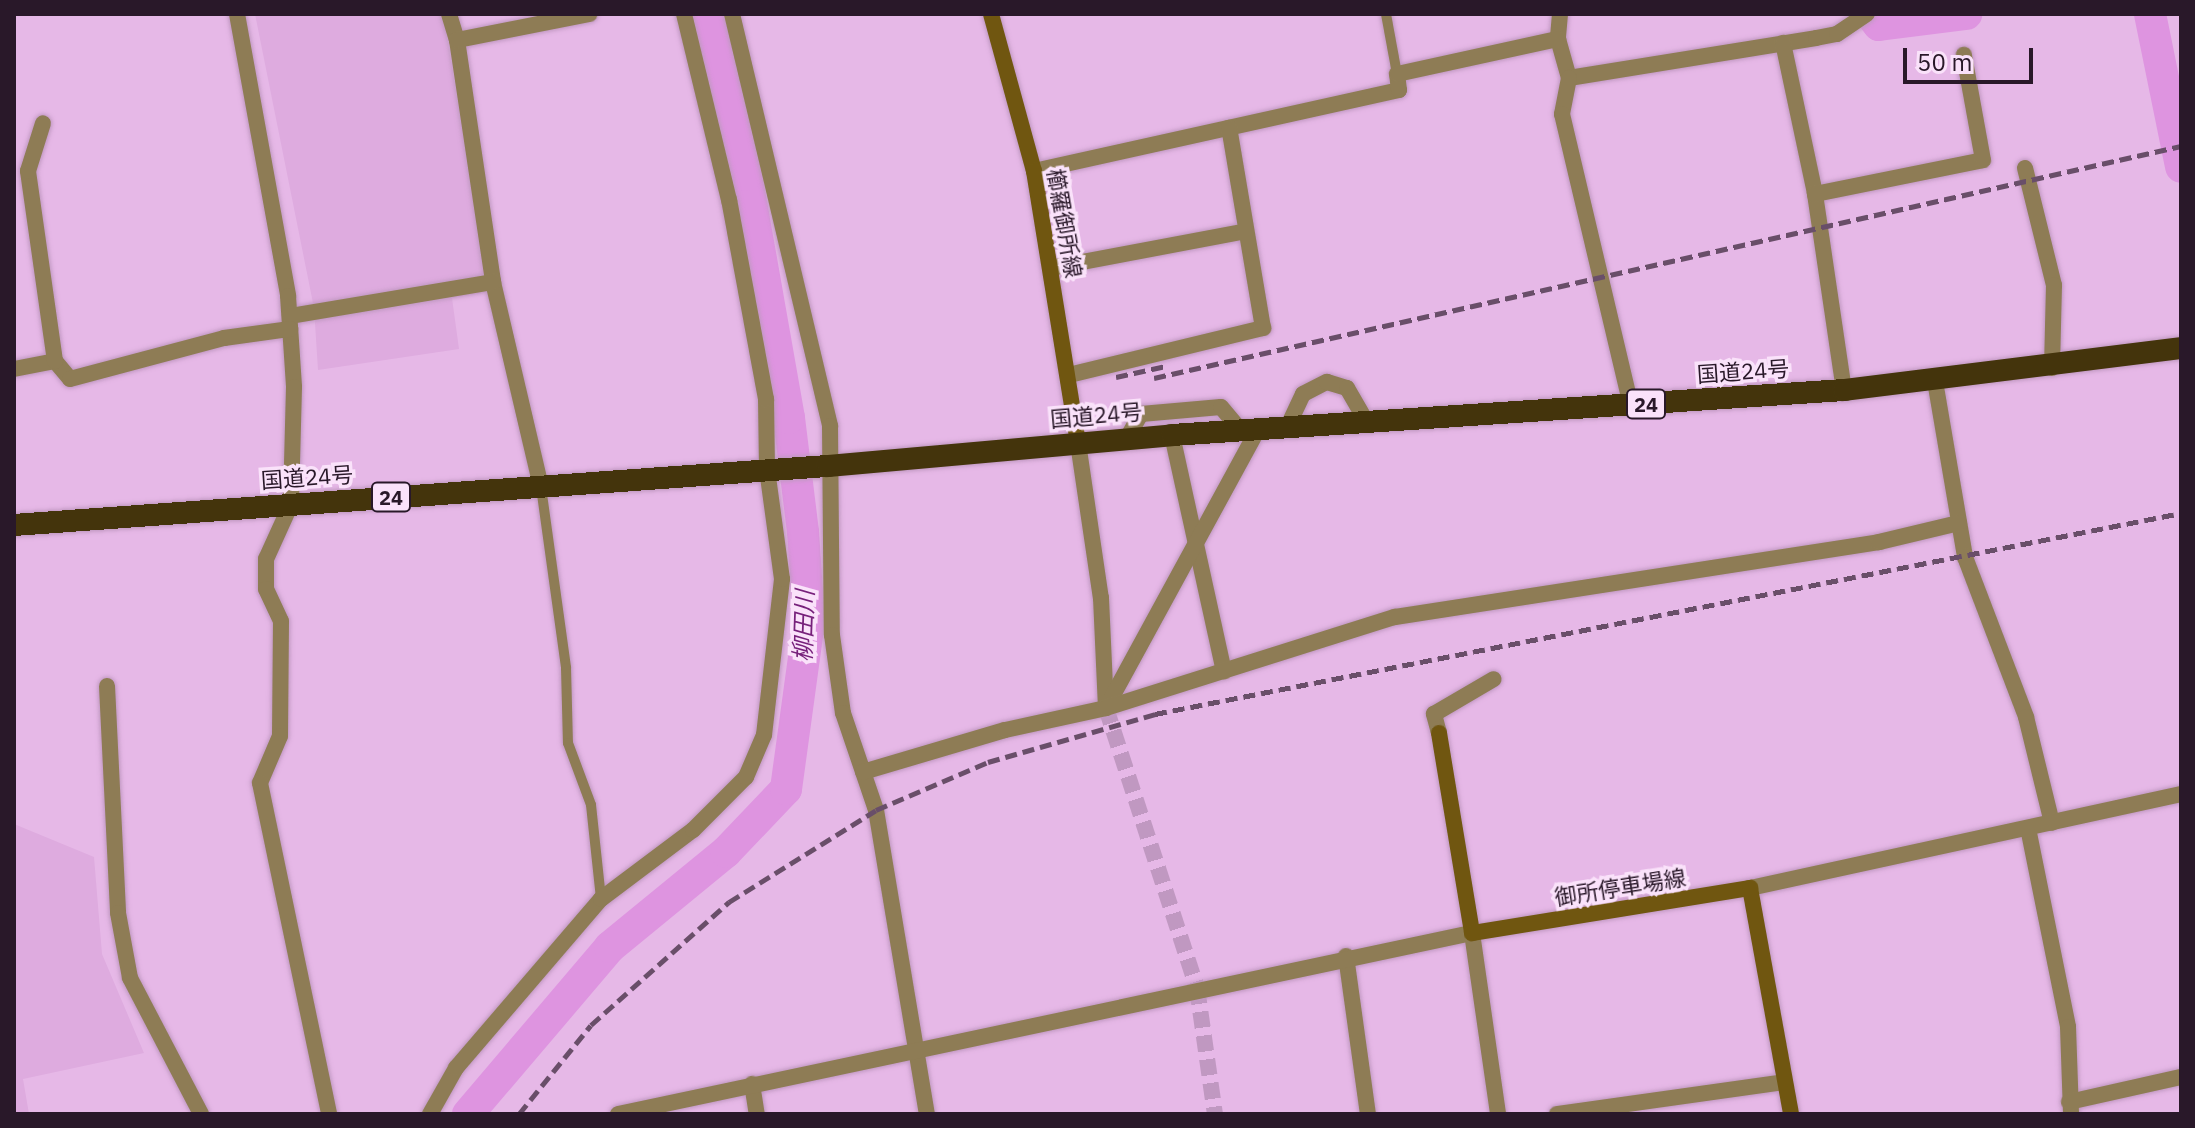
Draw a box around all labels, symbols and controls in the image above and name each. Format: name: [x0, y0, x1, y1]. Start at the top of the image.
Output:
scale bar: [1907, 32, 2037, 82]
text: 50 m: [1917, 46, 1972, 78]
street label: 櫛羅御所線: [1042, 167, 1088, 279]
street label: 国道24号: [1696, 355, 1790, 387]
road number: 24: [1626, 388, 1666, 420]
street label: 国道24号: [1049, 398, 1143, 432]
street label: 国道24号: [260, 461, 354, 493]
road number: 24: [371, 481, 411, 513]
water label: 柳田川: [788, 590, 820, 662]
street label: 御所停車場線: [1553, 864, 1687, 910]

